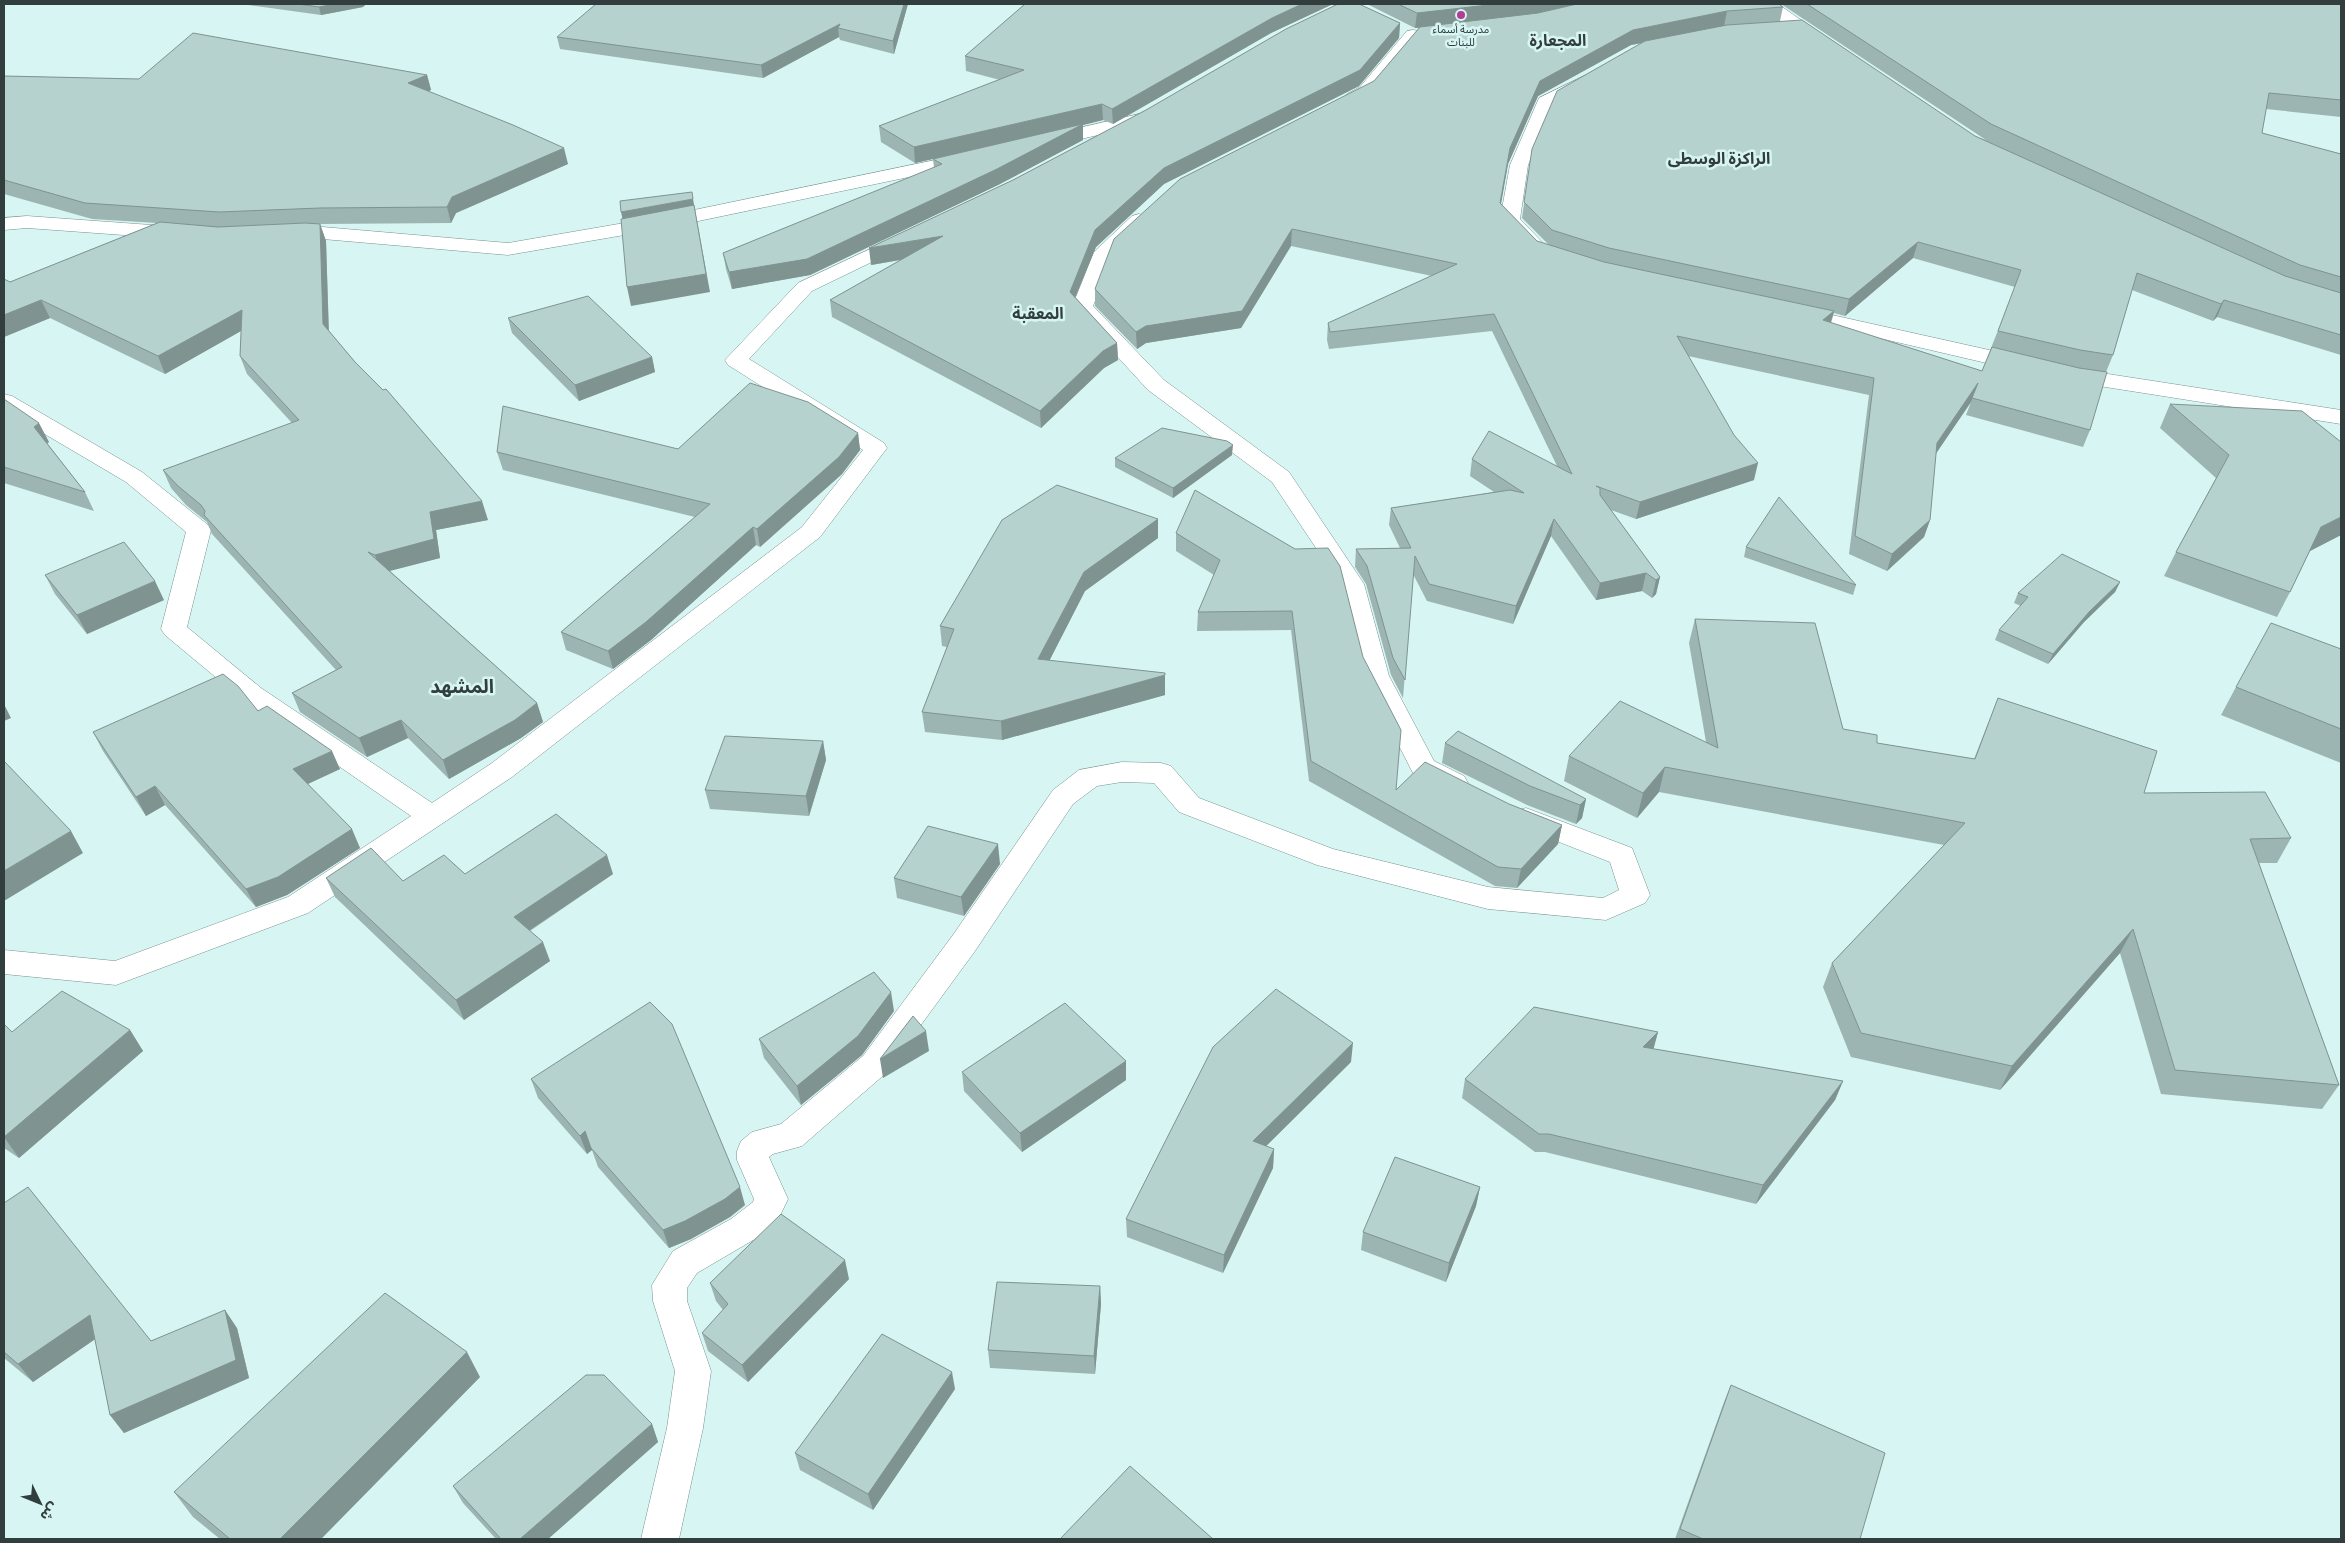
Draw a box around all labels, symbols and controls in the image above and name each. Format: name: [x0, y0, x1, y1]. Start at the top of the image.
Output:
marker: مدرسة أسماء للبنات: [1455, 9, 1467, 21]
place label: مدرسة أسماء للبنات: [1433, 22, 1490, 49]
district label: المجعارة: [1530, 30, 1586, 50]
district label: الراكزة الوسطى: [1668, 148, 1770, 168]
district label: المعقبة: [1012, 303, 1064, 323]
district label: المشهد: [430, 674, 494, 697]
north arrow: [15, 1478, 65, 1528]
text: ش: [37, 1499, 63, 1525]

